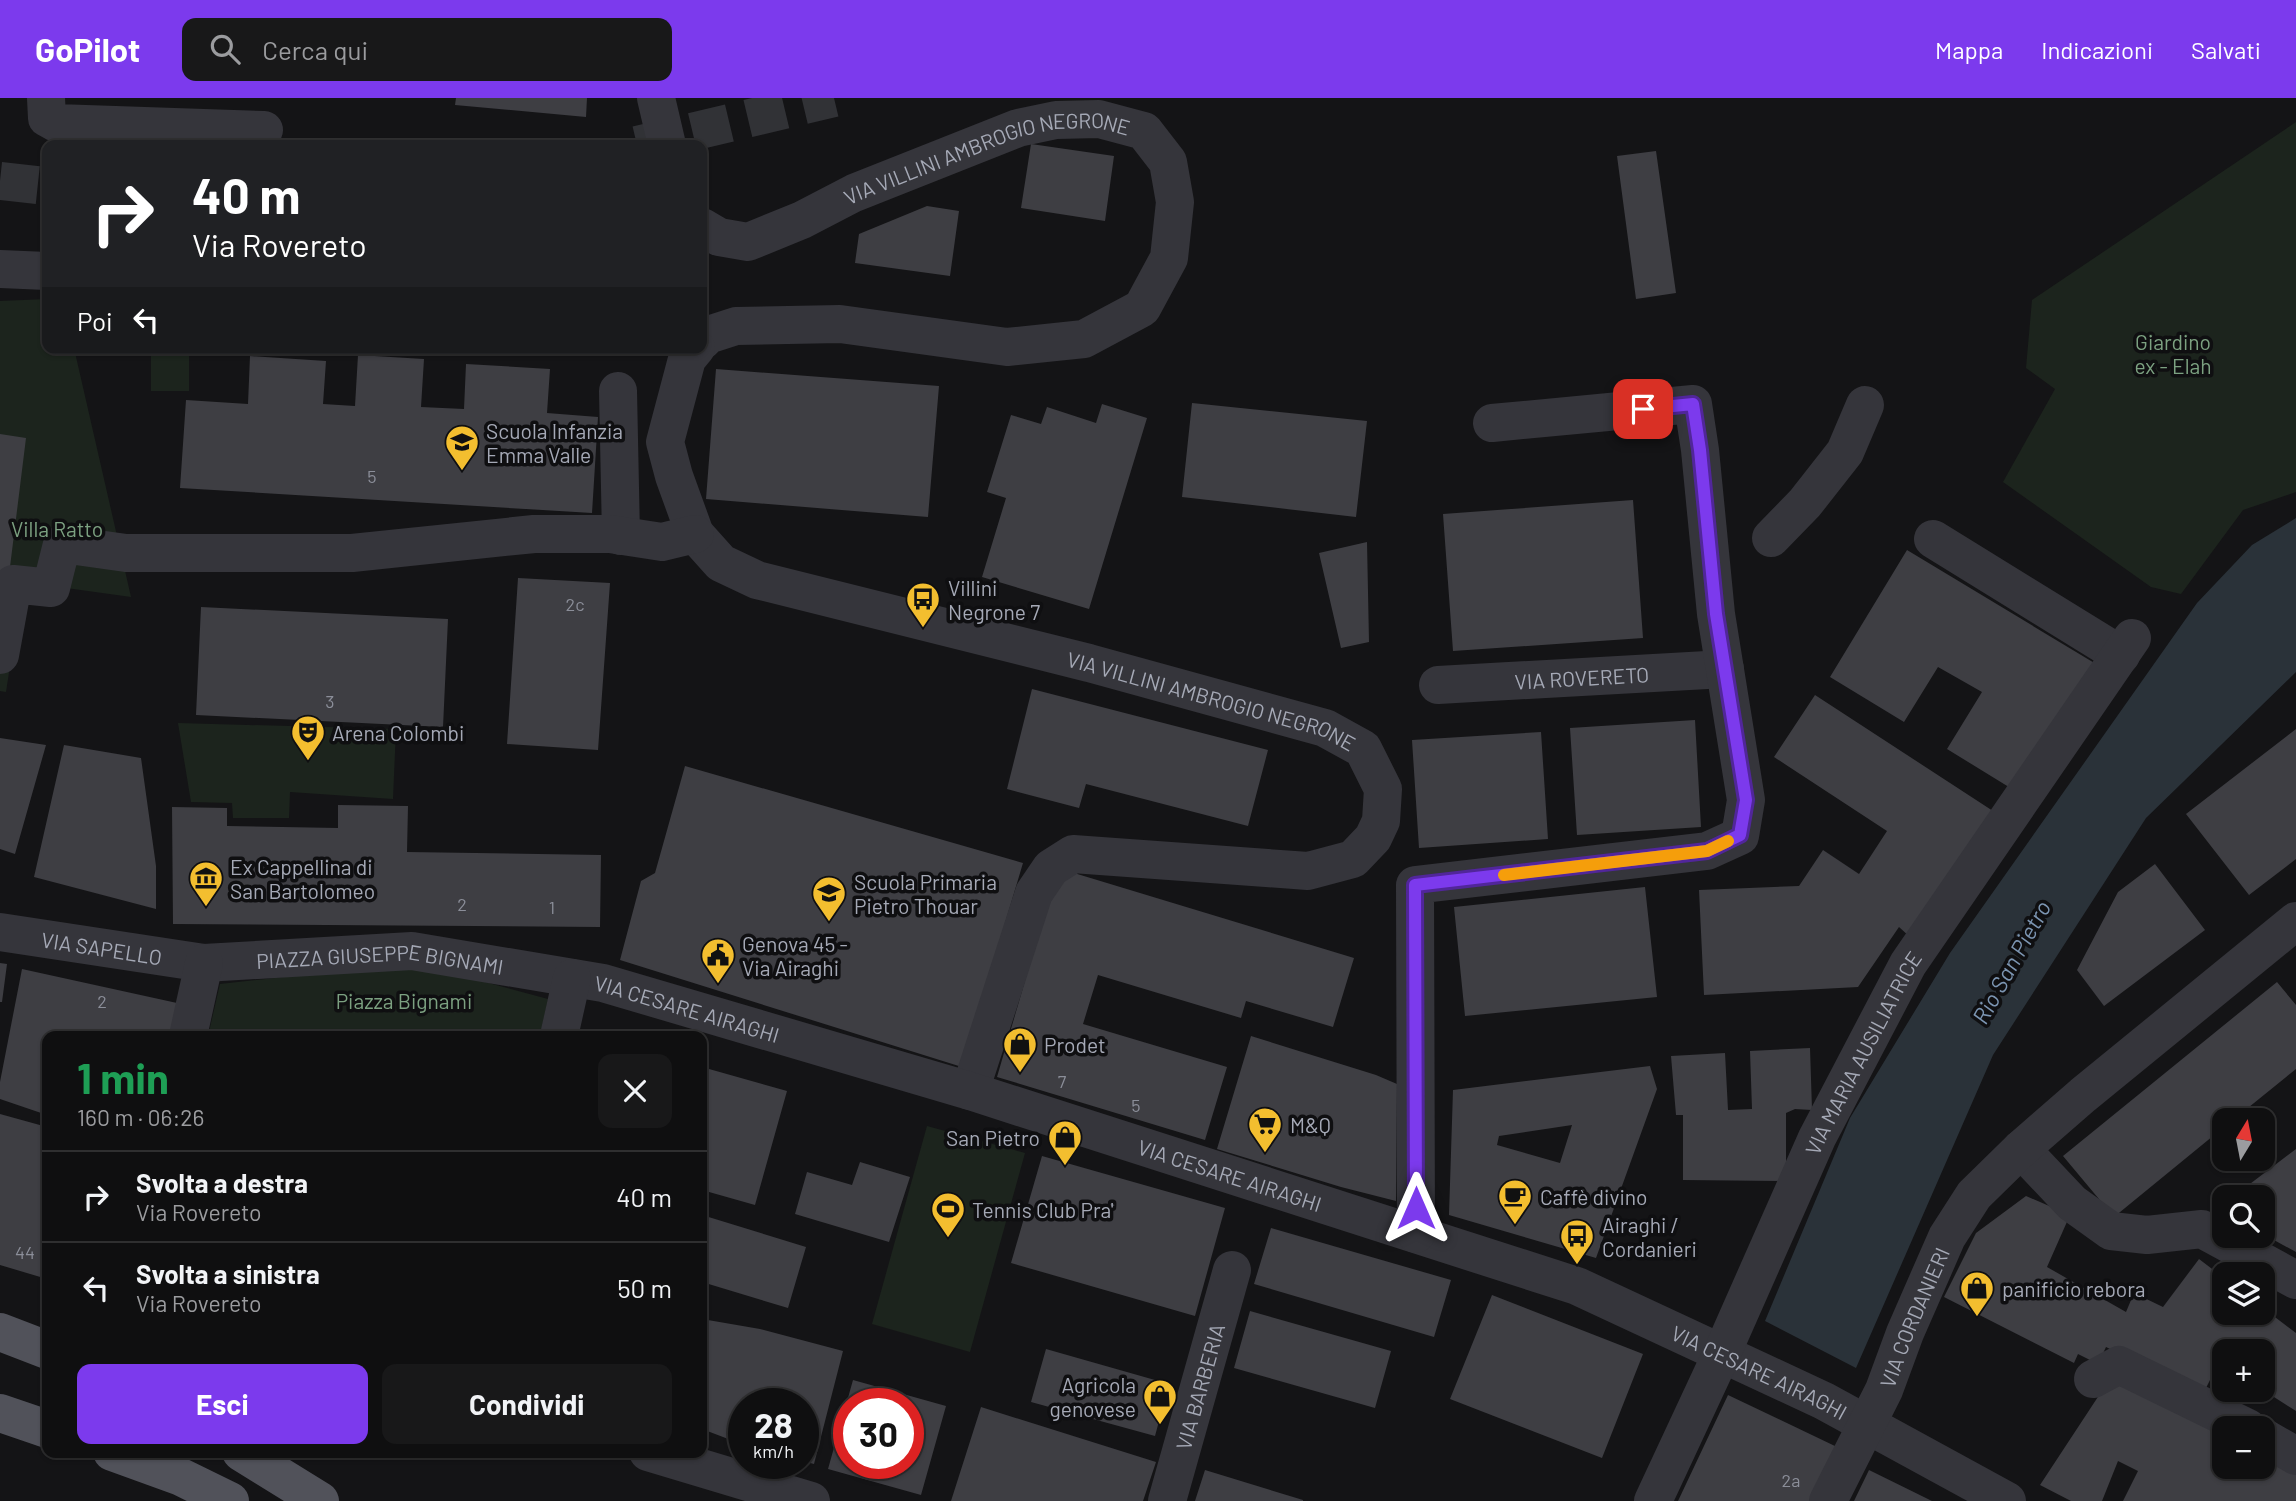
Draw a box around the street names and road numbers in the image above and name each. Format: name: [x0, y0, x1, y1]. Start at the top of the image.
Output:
street label: VIA VILLINI AMBROGIO NEGRONE: [839, 106, 1133, 209]
street label: VIA VILLINI AMBROGIO NEGRONE: [1065, 646, 1360, 755]
street label: VIA ROVERETO: [1514, 661, 1650, 693]
street label: VIA SAPELLO: [40, 926, 164, 969]
street label: PIAZZA GIUSEPPE BIGNAMI: [255, 938, 505, 979]
street label: VIA MARIA AUSILIATRICE: [1799, 946, 1926, 1158]
street label: VIA CESARE AIRAGHI: [593, 969, 782, 1047]
street label: VIA CESARE AIRAGHI: [1135, 1133, 1325, 1216]
street label: VIA CORDANIERI: [1874, 1243, 1954, 1391]
street label: VIA CESARE AIRAGHI: [1668, 1319, 1852, 1424]
street label: VIA BARBERIA: [1170, 1320, 1229, 1452]

